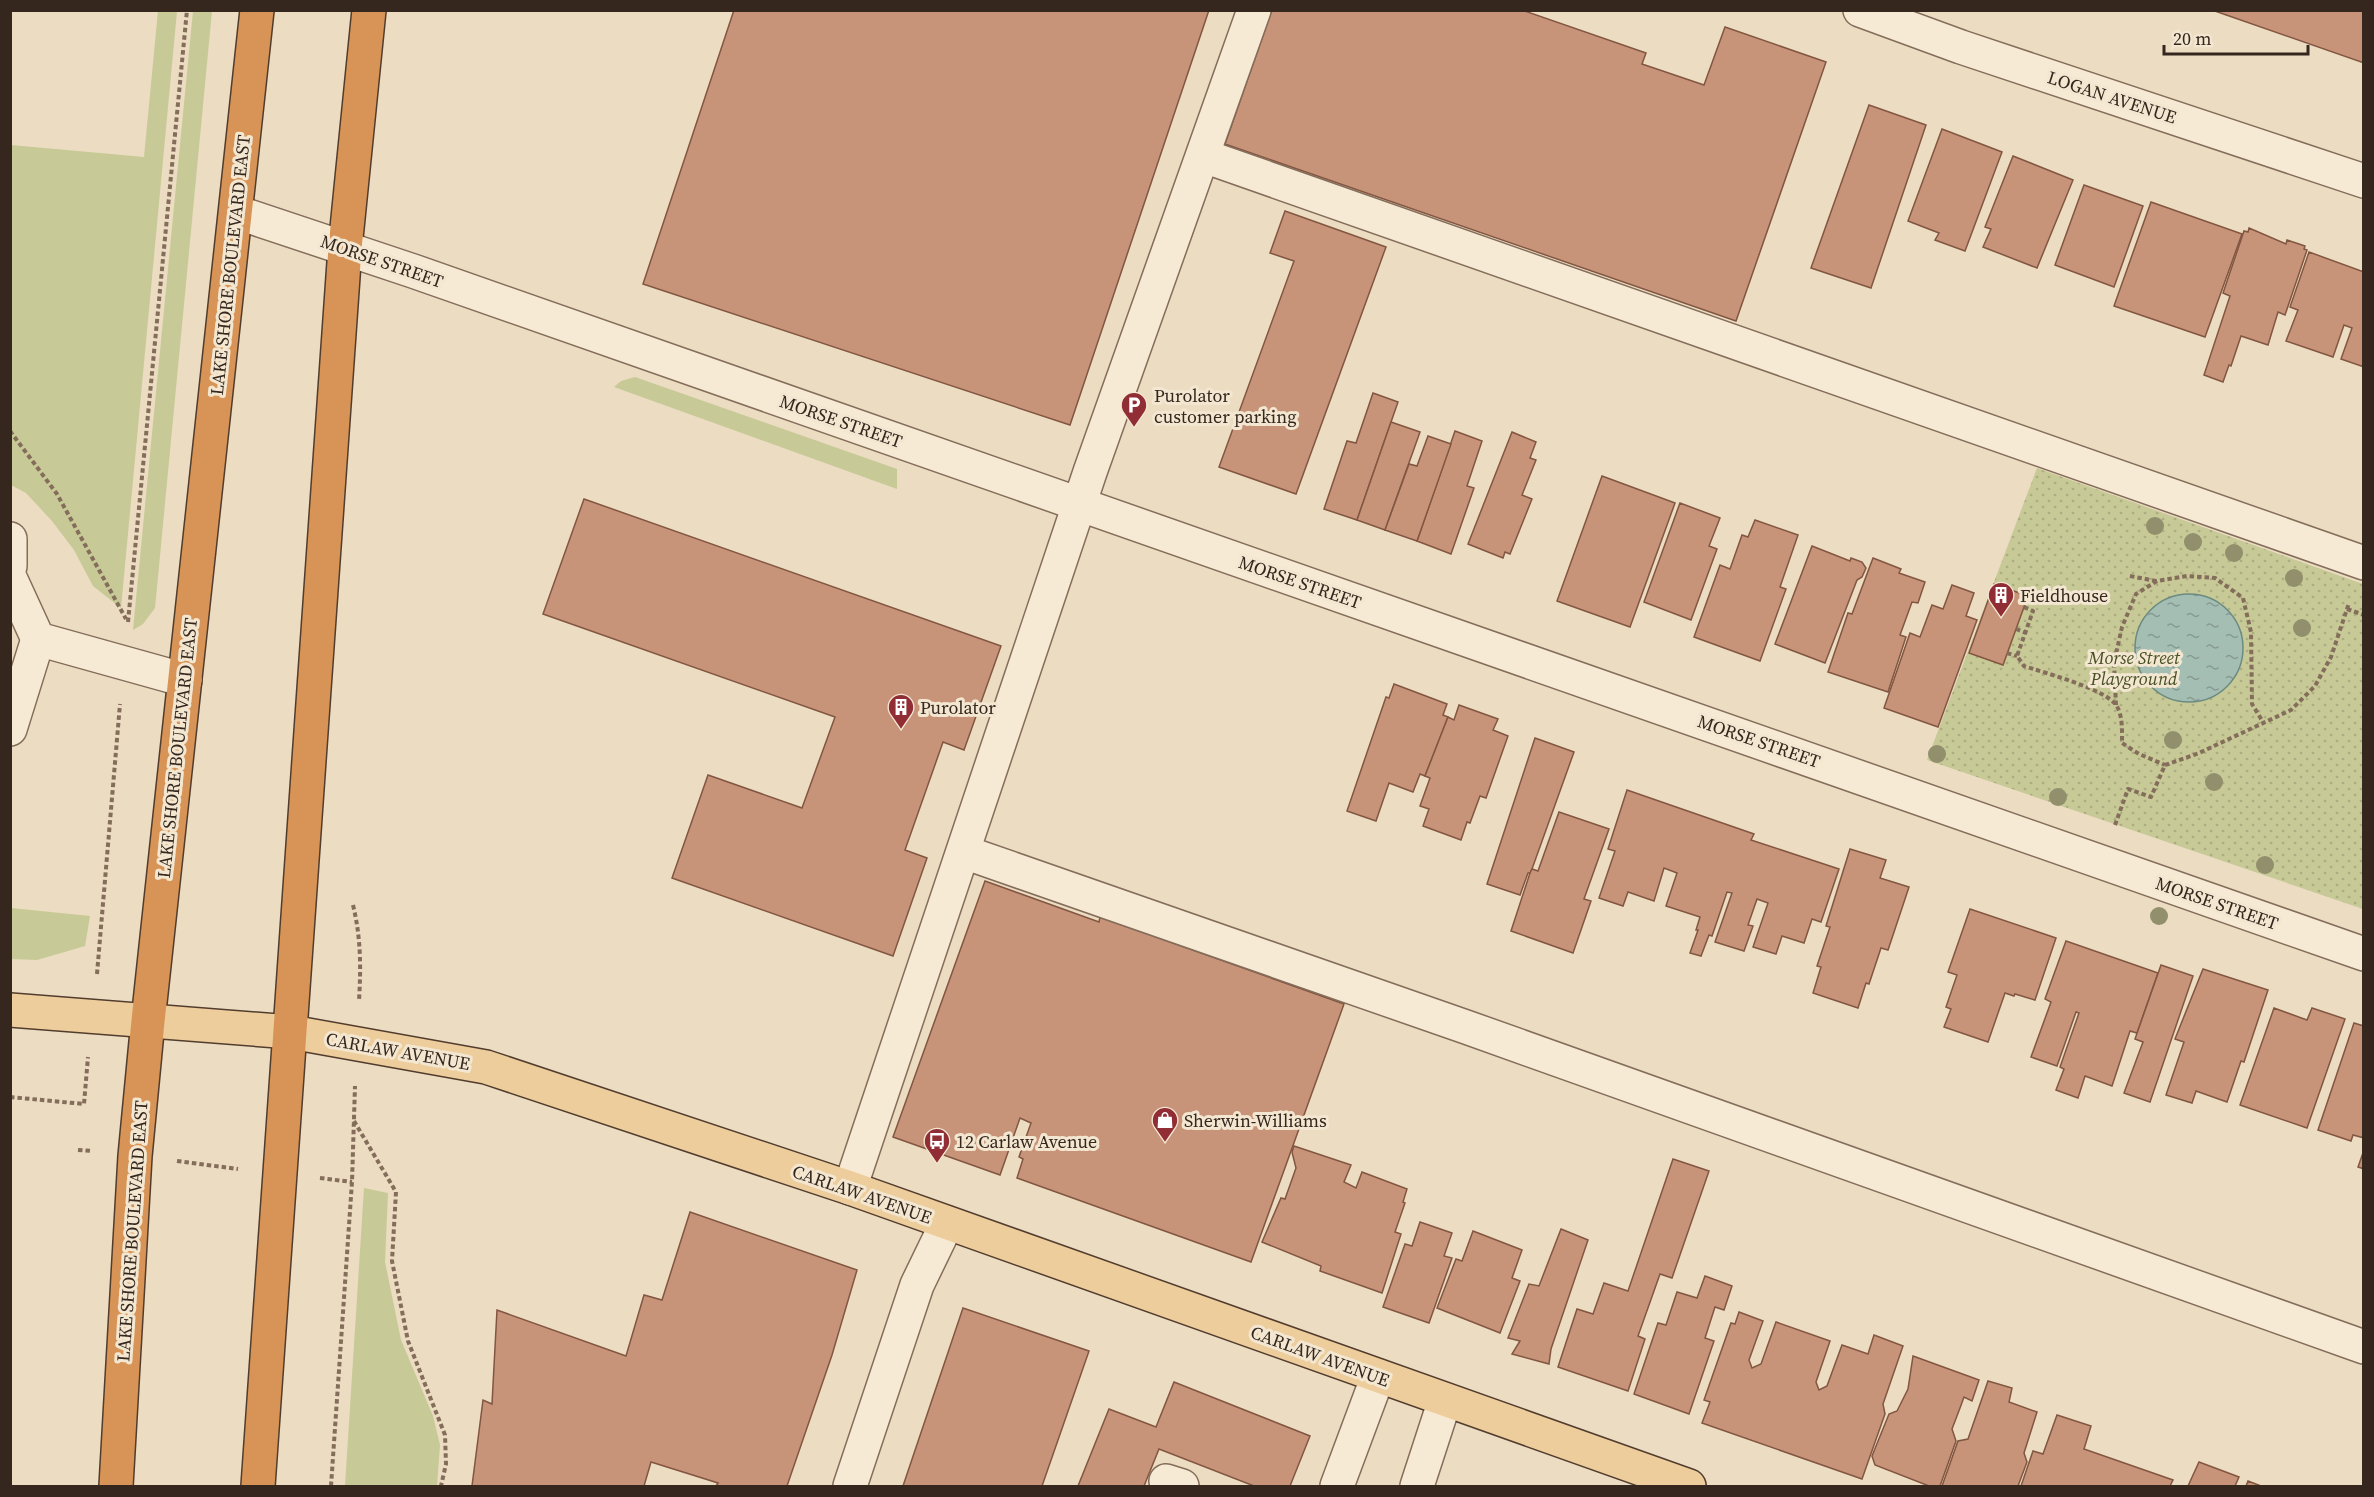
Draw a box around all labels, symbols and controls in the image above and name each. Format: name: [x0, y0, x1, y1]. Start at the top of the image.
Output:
scale bar: [2164, 18, 2308, 56]
text: 20 m: [2173, 26, 2211, 51]
street label: LOGAN AVENUE: [2044, 64, 2180, 130]
street label: LAKE SHORE BOULEVARD EAST: [204, 133, 256, 396]
street label: MORSE STREET: [317, 228, 447, 294]
place label: Purolator customer parking: [1154, 383, 1296, 429]
street label: MORSE STREET: [776, 388, 906, 454]
parking icon: Purolator customer parking: [1119, 390, 1149, 428]
street label: MORSE STREET: [1235, 549, 1365, 615]
building icon: Fieldhouse: [1986, 580, 2016, 618]
place label: Fieldhouse: [2020, 583, 2108, 608]
street label: LAKE SHORE BOULEVARD EAST: [151, 616, 203, 879]
park label: Morse Street Playground: [2087, 645, 2181, 691]
building icon: Purolator: [886, 692, 916, 730]
place label: Purolator: [920, 695, 996, 720]
street label: MORSE STREET: [1694, 708, 1824, 774]
street label: MORSE STREET: [2152, 870, 2282, 936]
street label: CARLAW AVENUE: [324, 1026, 472, 1076]
street label: LAKE SHORE BOULEVARD EAST: [110, 1099, 154, 1362]
shop icon: Sherwin-Williams: [1150, 1105, 1180, 1143]
place label: Sherwin-Williams: [1184, 1108, 1327, 1133]
bus stop icon: 12 Carlaw Avenue: [922, 1126, 952, 1164]
place label: 12 Carlaw Avenue: [956, 1129, 1097, 1154]
street label: CARLAW AVENUE: [789, 1158, 935, 1230]
street label: CARLAW AVENUE: [1247, 1319, 1393, 1393]

